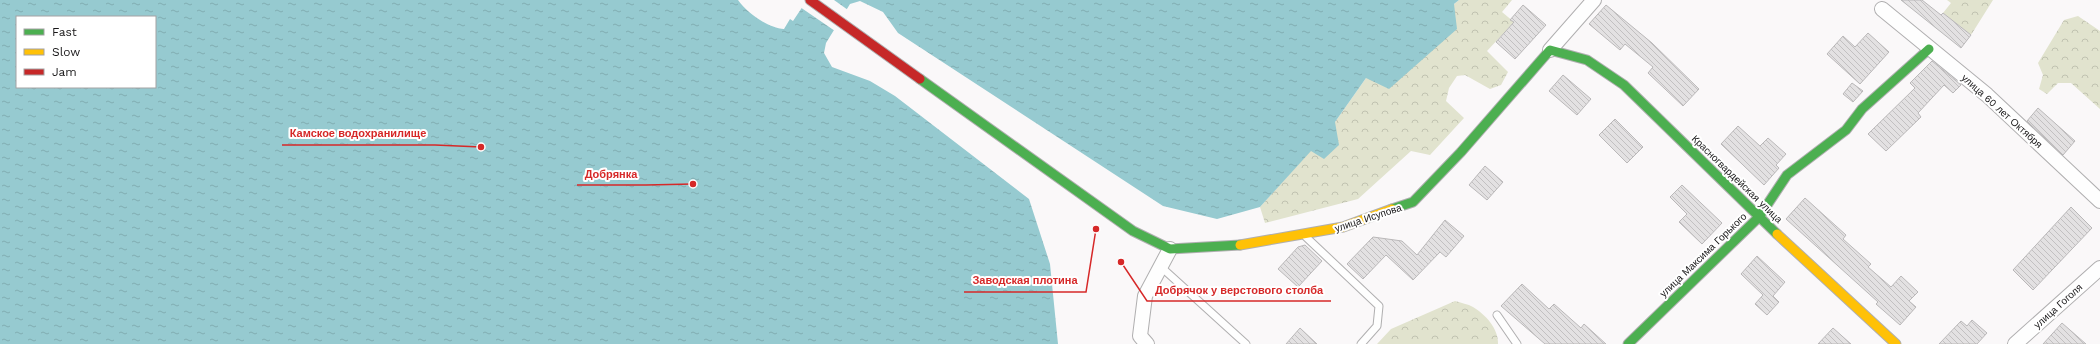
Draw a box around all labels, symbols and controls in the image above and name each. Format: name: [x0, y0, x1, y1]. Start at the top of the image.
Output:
legend: [16, 16, 156, 88]
text: Fast: [52, 25, 77, 39]
text: Slow: [52, 45, 80, 59]
text: Jam: [52, 65, 77, 79]
street label: улица 60 лет Октября: [1959, 72, 2045, 150]
callout: Камское водохранилище: [282, 122, 435, 145]
text: Камское водохранилище: [290, 127, 426, 140]
street label: Красногвардейская улица: [1690, 133, 1785, 225]
callout: Добрянка: [577, 162, 646, 185]
text: Добрянка: [585, 168, 638, 181]
street label: улица Исупова: [1333, 202, 1403, 234]
street label: улица Максима Горького: [1657, 210, 1749, 299]
callout: Заводская плотина: [964, 269, 1086, 292]
text: Заводская плотина: [972, 274, 1078, 287]
callout: Добрячок у верстового столба: [1147, 278, 1331, 301]
street label: улица Гоголя: [2032, 281, 2084, 331]
text: Добрячок у верстового столба: [1155, 284, 1324, 297]

